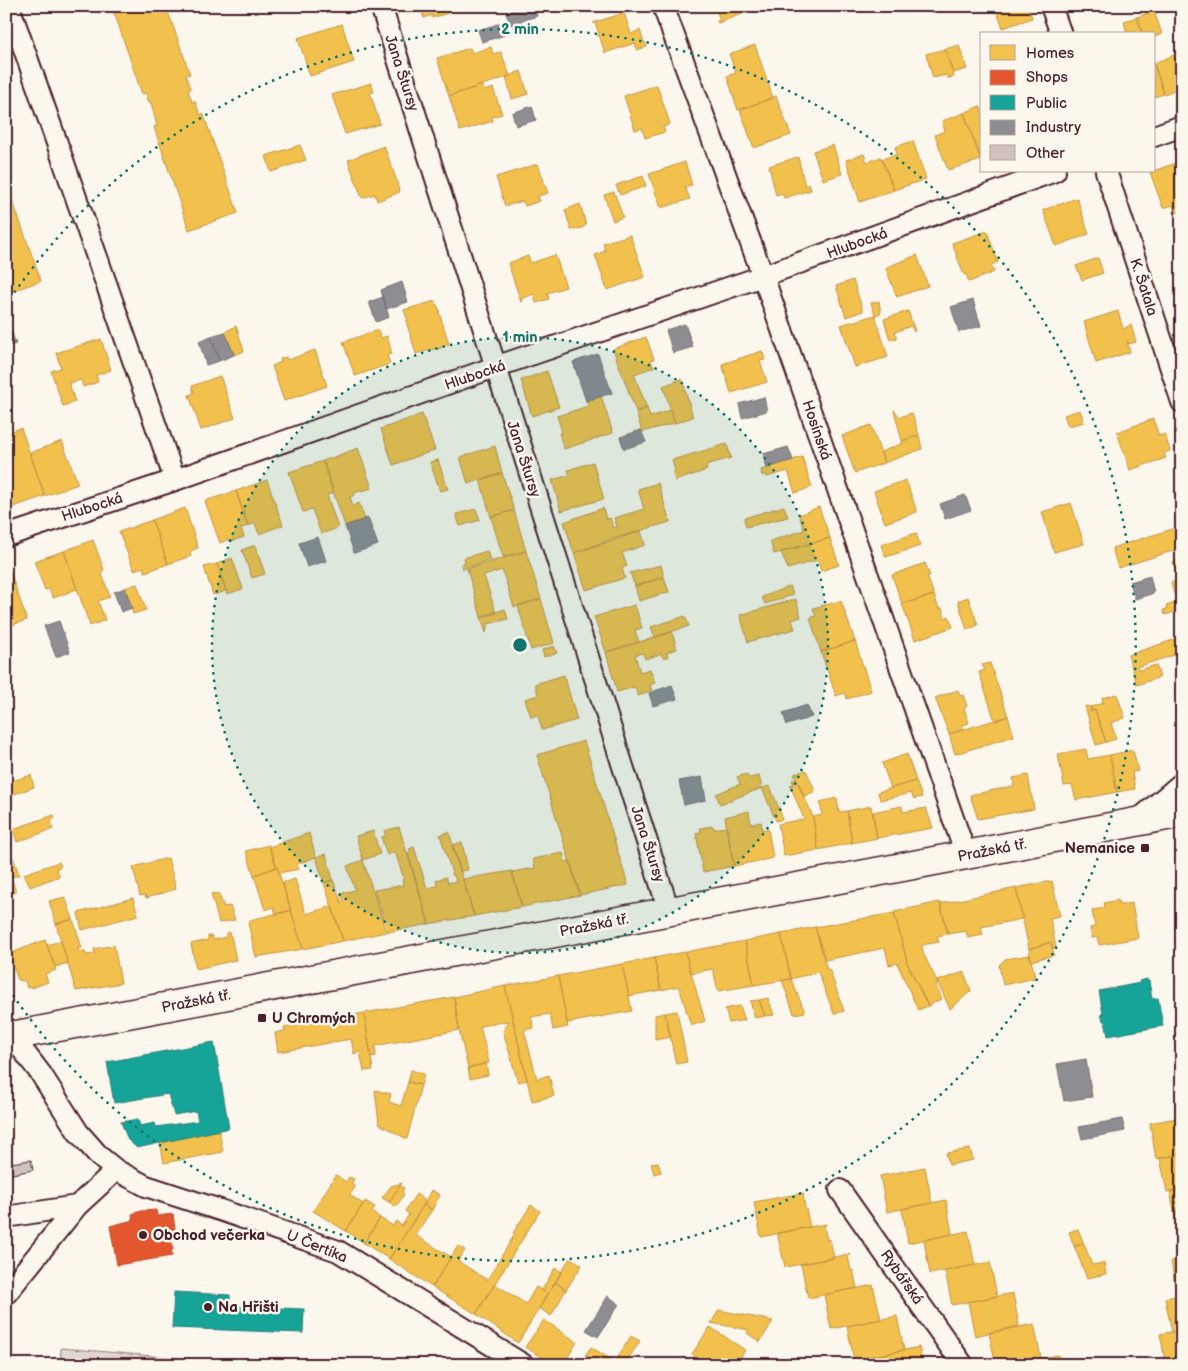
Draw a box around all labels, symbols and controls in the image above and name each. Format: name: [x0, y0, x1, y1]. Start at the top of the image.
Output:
text: 2 min: [501, 20, 539, 39]
street label: Jana Štursy: [380, 32, 423, 114]
legend: [980, 32, 1156, 172]
text: Homes: [1026, 44, 1075, 63]
text: Shops: [1026, 68, 1069, 87]
text: Public: [1026, 94, 1067, 113]
text: Industry: [1026, 118, 1081, 137]
text: Other: [1026, 144, 1065, 163]
street label: Hlubocká: [824, 224, 890, 263]
street label: K. Šatala: [1125, 256, 1162, 318]
text: 1 min: [502, 328, 538, 347]
street label: Hlubocká: [442, 356, 508, 395]
street label: Hosínská: [797, 398, 836, 463]
street label: Jana Štursy: [502, 418, 545, 500]
street label: Hlubocká: [59, 489, 125, 526]
centre of rings: [511, 636, 529, 654]
street label: Jana Štursy: [626, 803, 669, 885]
street label: Pražská tř.: [956, 835, 1028, 866]
place label: Nemanice: [1065, 839, 1135, 858]
marker: Nemanice: [1139, 842, 1151, 854]
street label: Pražská tř.: [558, 910, 630, 941]
street label: Pražská tř.: [160, 986, 232, 1017]
place label: U Chromých: [272, 1009, 356, 1028]
marker: U Chromých: [256, 1012, 268, 1024]
place label: Obchod večerka: [153, 1226, 265, 1245]
street label: U Čertíka: [284, 1226, 350, 1267]
marker: Obchod večerka: [137, 1229, 149, 1241]
street label: Rybářská: [876, 1246, 927, 1308]
place label: Na Hřišti: [218, 1298, 279, 1317]
marker: Na Hřišti: [202, 1301, 214, 1313]

